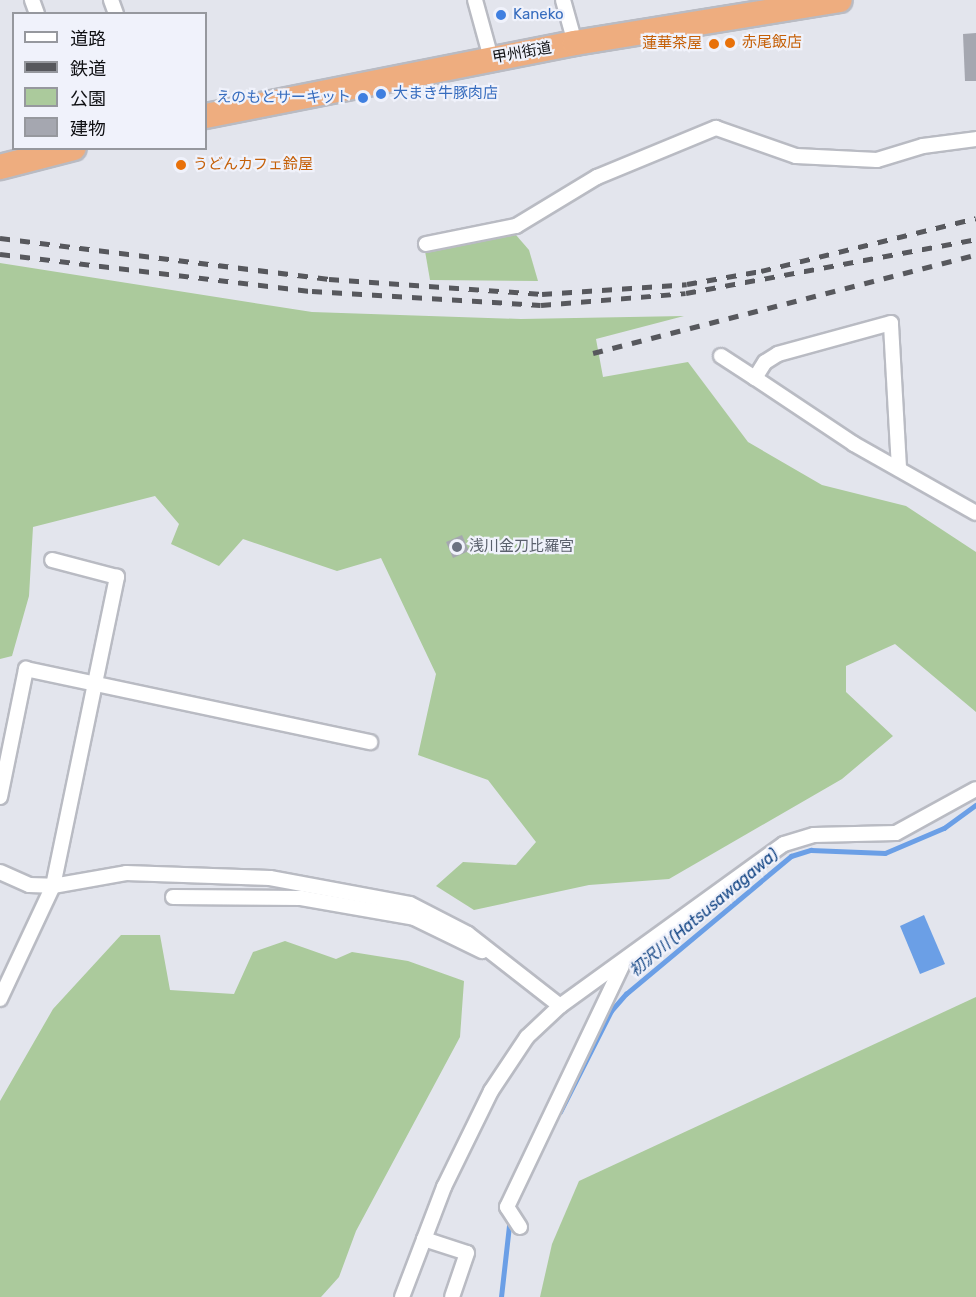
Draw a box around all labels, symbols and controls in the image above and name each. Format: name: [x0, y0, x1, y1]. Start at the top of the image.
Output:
place label: Kaneko: [513, 6, 564, 24]
marker: Kaneko: [494, 8, 508, 22]
legend: [12, 12, 207, 150]
text: 道路: [70, 28, 106, 50]
place label: 赤尾飯店: [742, 34, 802, 52]
place label: 蓮華茶屋: [642, 35, 702, 53]
marker: 赤尾飯店: [723, 36, 737, 50]
marker: 蓮華茶屋: [707, 37, 721, 51]
street label: 甲州街道: [491, 39, 553, 67]
text: 鉄道: [70, 58, 106, 80]
place label: 大まき牛豚肉店: [393, 85, 498, 103]
marker: 大まき牛豚肉店: [374, 87, 388, 101]
text: 公園: [70, 88, 106, 110]
place label: えのもとサーキット: [216, 89, 351, 107]
marker: えのもとサーキット: [356, 91, 370, 105]
text: 建物: [70, 118, 106, 140]
place label: うどんカフェ鈴屋: [193, 156, 313, 174]
marker: うどんカフェ鈴屋: [174, 158, 188, 172]
place label: 浅川金刀比羅宮: [469, 538, 574, 556]
marker: 浅川金刀比羅宮: [450, 540, 464, 554]
water label: 初沢川 (Hatsusawagawa): [626, 845, 782, 981]

